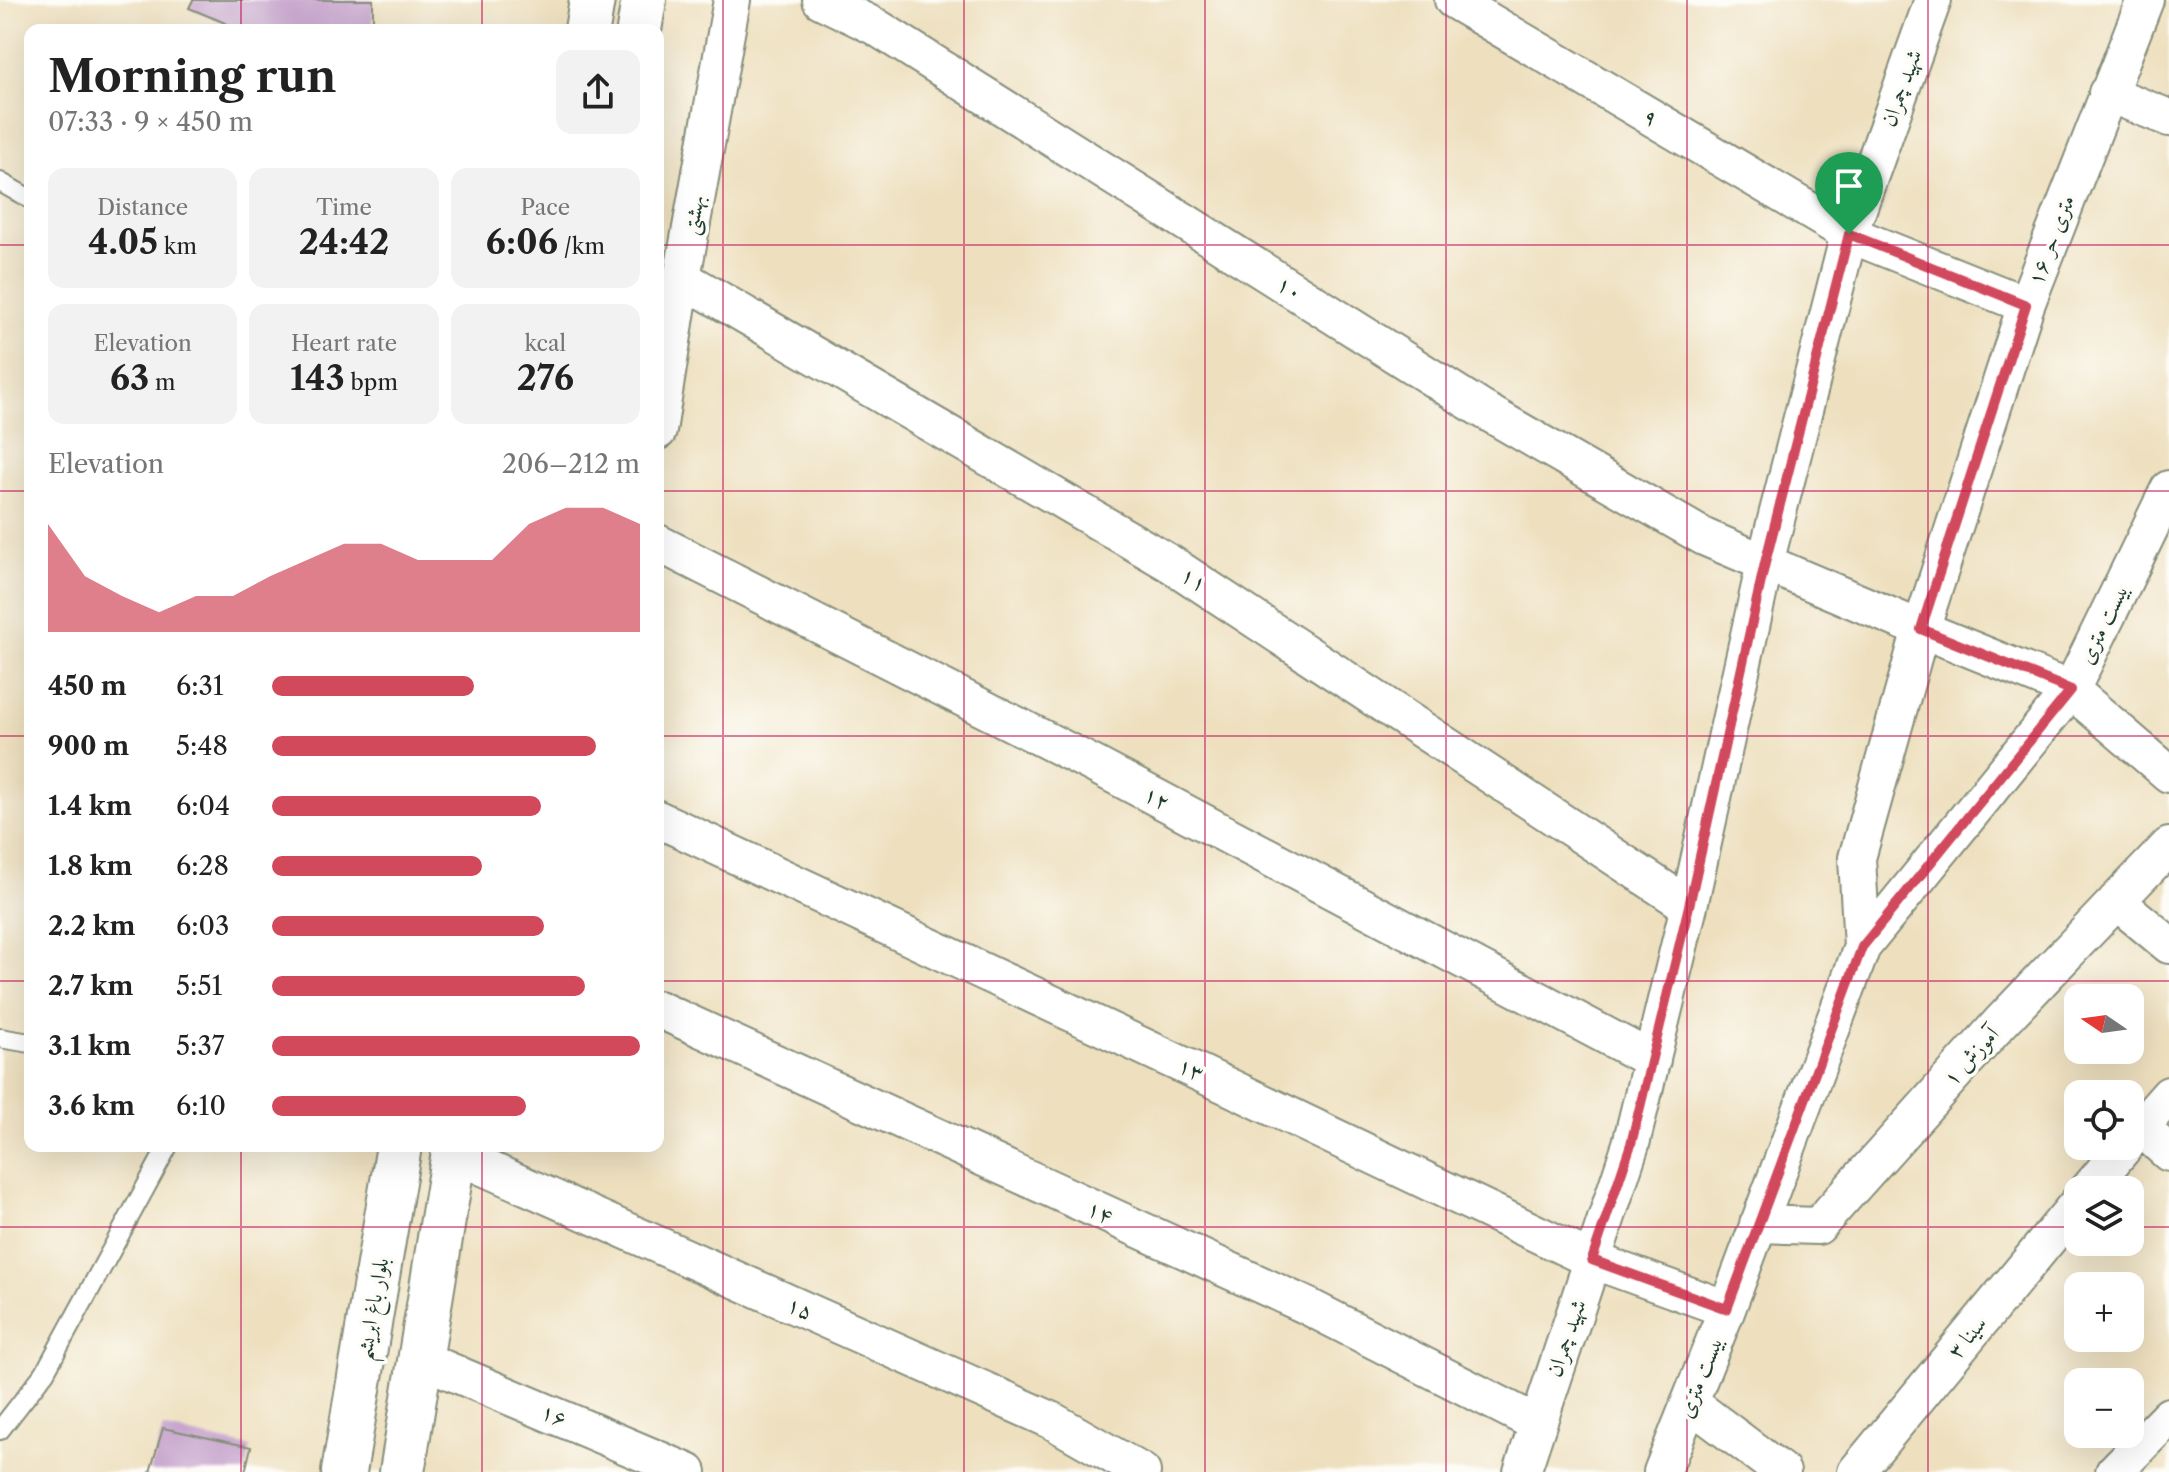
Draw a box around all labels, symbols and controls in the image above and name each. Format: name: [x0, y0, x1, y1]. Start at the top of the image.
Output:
street label: شهید چمران: [1875, 46, 1928, 131]
text: Morning run: [48, 49, 337, 103]
button: share: [556, 50, 640, 134]
street label: ۹: [1639, 102, 1663, 132]
text: 07:33 · 9 × 450 m: [48, 106, 253, 138]
pin: [1815, 152, 1883, 234]
icon: arrive: [1827, 164, 1871, 208]
street label: ۱۶ متری حر: [2022, 191, 2080, 289]
street label: بهشتی: [676, 193, 712, 237]
text: Distance: [97, 194, 188, 221]
text: Time: [316, 194, 372, 221]
text: Pace: [520, 194, 570, 221]
text: 4.05: [88, 221, 158, 263]
text: 24:42: [299, 221, 389, 263]
text: 6:06: [486, 221, 558, 263]
text: km: [158, 233, 197, 260]
text: /km: [558, 233, 605, 260]
street label: ۱۰: [1272, 270, 1308, 306]
text: Elevation: [94, 330, 192, 357]
text: Heart rate: [291, 330, 397, 357]
text: kcal: [525, 330, 566, 357]
text: 63: [110, 357, 149, 399]
text: 143: [290, 357, 345, 399]
text: 276: [517, 357, 574, 399]
text: m: [149, 369, 176, 396]
text: bpm: [345, 369, 398, 396]
text: Elevation: [48, 448, 164, 480]
text: 206–212 m: [502, 448, 640, 480]
street label: ۱۱: [1176, 561, 1212, 597]
street label: بیست متری: [2072, 580, 2134, 668]
text: 450 m: [48, 670, 127, 702]
text: 6:31: [176, 670, 224, 702]
text: 900 m: [48, 730, 129, 762]
text: 5:48: [176, 730, 228, 762]
street label: ۱۲: [1139, 780, 1175, 816]
text: 1.4 km: [48, 790, 132, 822]
text: 6:04: [176, 790, 230, 822]
text: 1.8 km: [48, 850, 132, 882]
text: 6:28: [176, 850, 229, 882]
text: 2.2 km: [48, 910, 135, 942]
text: 6:03: [176, 910, 229, 942]
text: 2.7 km: [48, 970, 133, 1002]
text: 5:51: [176, 970, 222, 1002]
north arrow: [2064, 984, 2144, 1064]
map controls: [2064, 984, 2144, 1448]
street label: آموزش ۱: [1937, 1019, 2006, 1091]
text: 3.1 km: [48, 1030, 131, 1062]
text: 5:37: [176, 1030, 225, 1062]
street label: ۱۳: [1174, 1051, 1208, 1087]
button: locate: [2064, 1080, 2144, 1160]
text: 3.6 km: [48, 1090, 135, 1122]
text: 6:10: [176, 1090, 226, 1122]
button: layers: [2064, 1176, 2144, 1256]
street label: ۱۴: [1083, 1194, 1117, 1230]
street label: بلوار باغ ابریشم: [350, 1256, 402, 1364]
button: +: [2064, 1272, 2144, 1352]
street label: ۱۵: [783, 1290, 817, 1326]
street label: شهید چمران: [1540, 1296, 1593, 1381]
street label: سینا ۳: [1942, 1310, 1992, 1364]
street label: بیست متری: [1671, 1332, 1729, 1422]
button: −: [2064, 1368, 2144, 1448]
street label: ۱۶: [537, 1398, 571, 1432]

